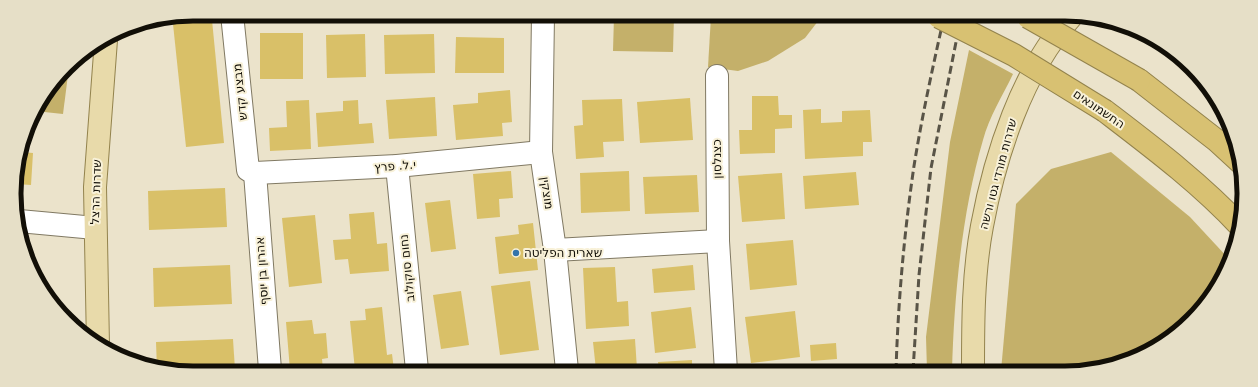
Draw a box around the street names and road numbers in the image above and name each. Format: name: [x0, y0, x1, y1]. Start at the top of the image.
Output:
street label: מבצע קדש: [230, 63, 250, 121]
street label: החשמונאים: [1071, 87, 1127, 131]
street label: שדרות מורדי גטו ורשה: [976, 117, 1020, 231]
street label: כצנלסון: [710, 139, 724, 179]
street label: י.ל. פרץ: [374, 158, 416, 174]
street label: שדרות הרצל: [88, 159, 104, 225]
street label: מוצקין: [538, 176, 556, 210]
street label: נחום סוקולוב: [397, 234, 417, 302]
street label: אהרון בן יוסף: [253, 236, 271, 306]

